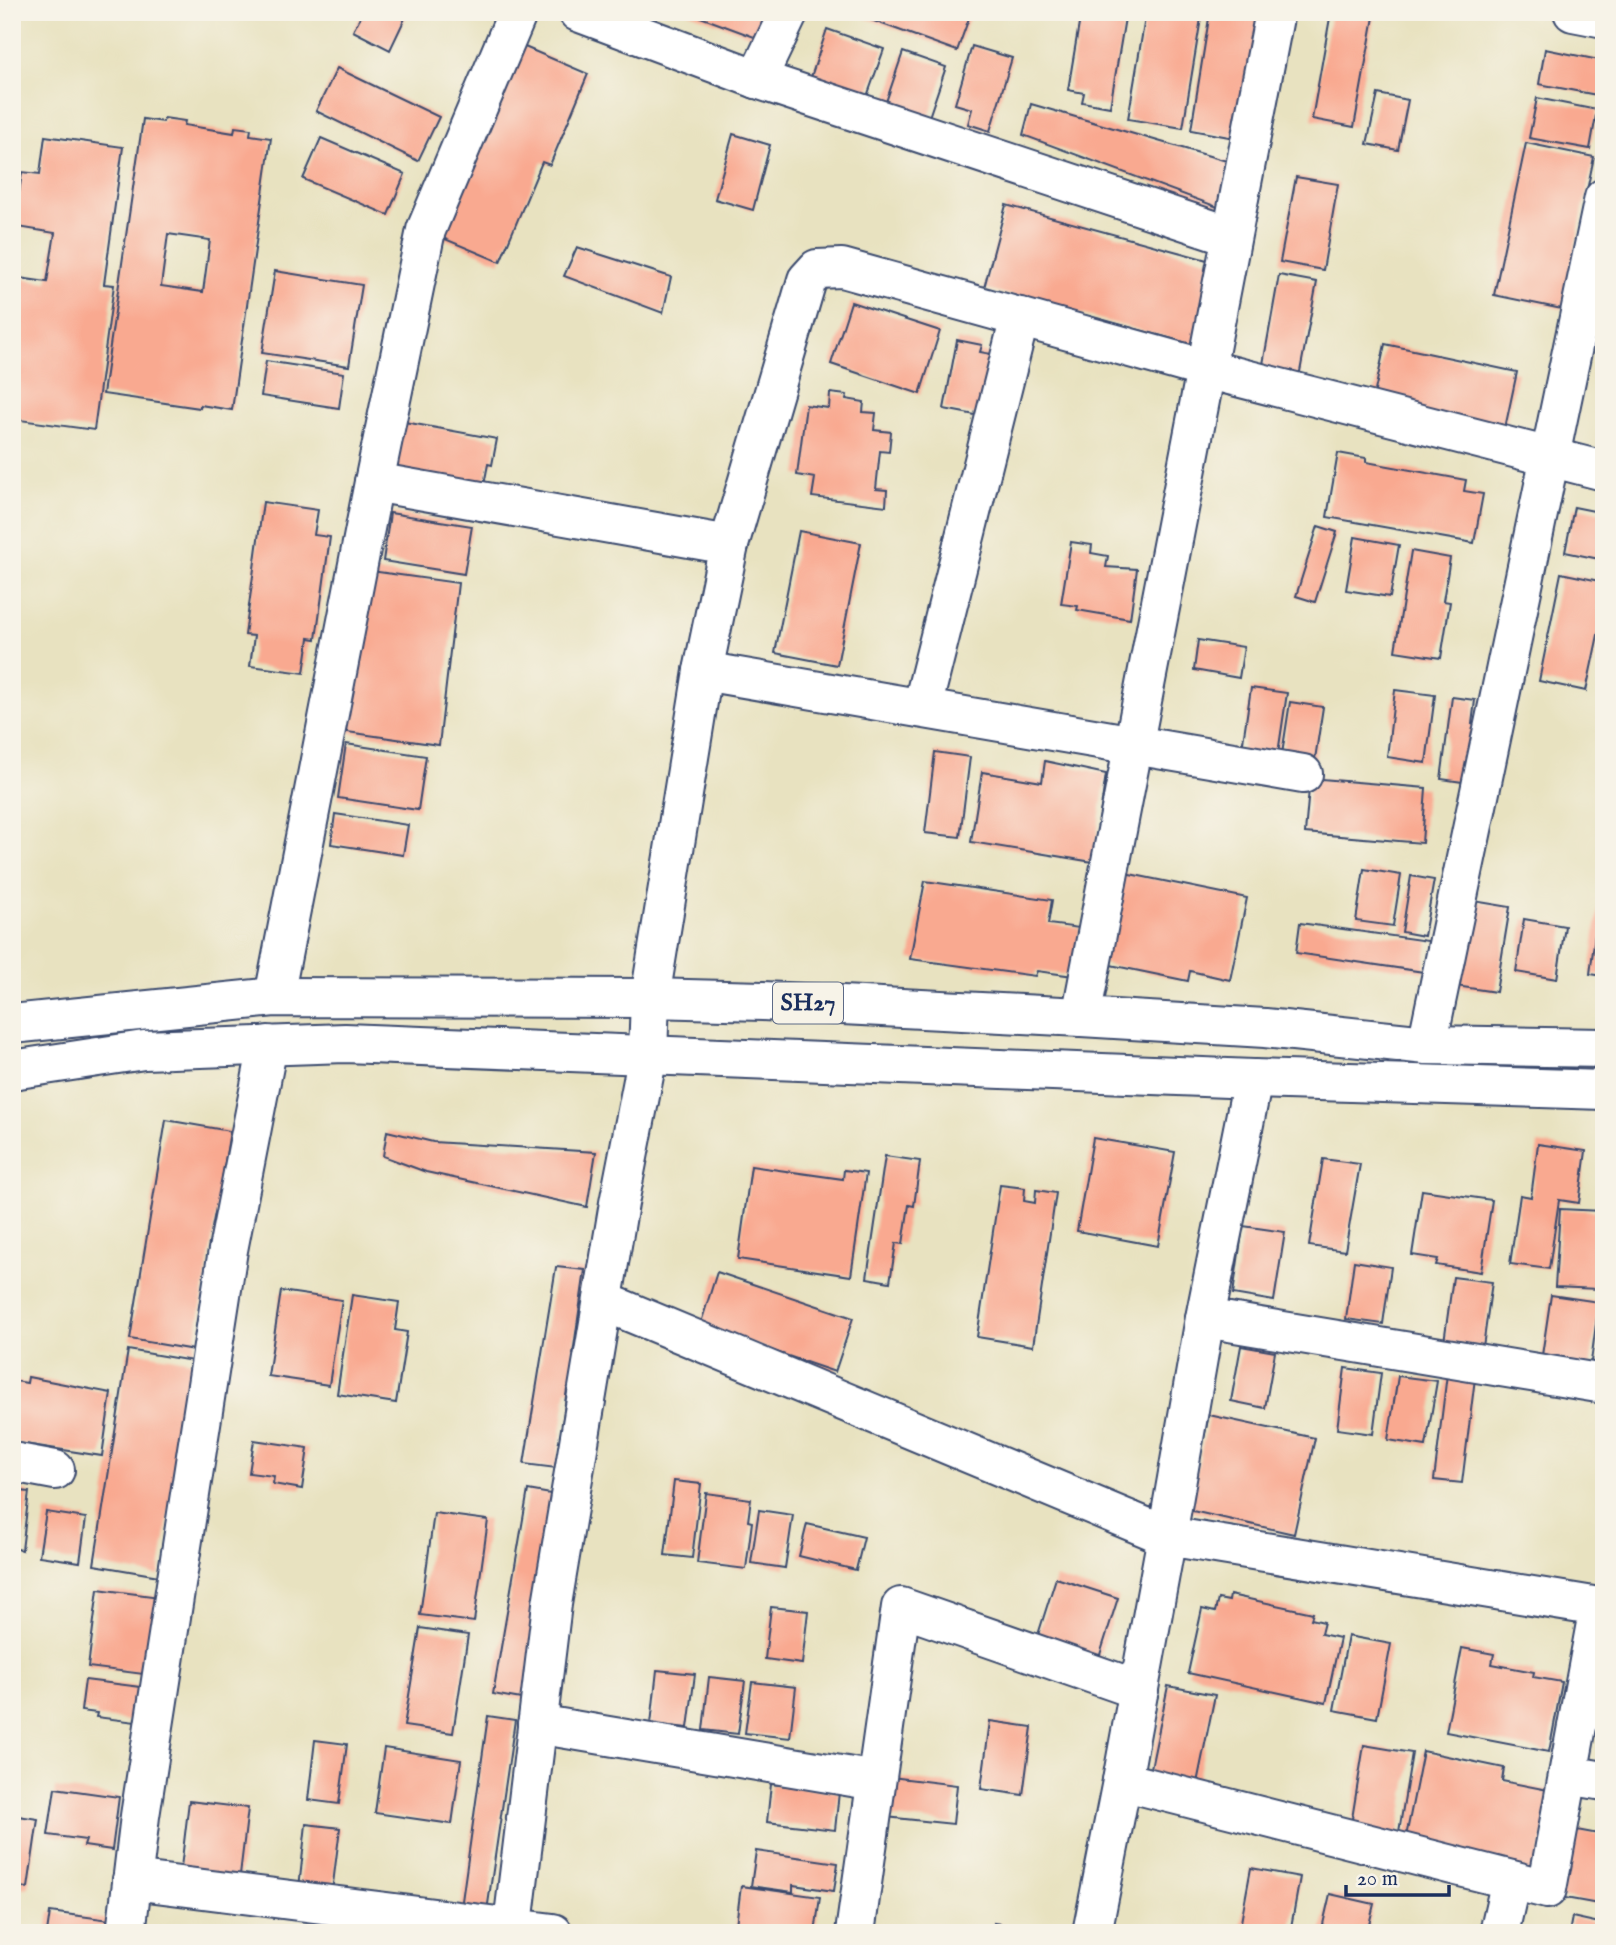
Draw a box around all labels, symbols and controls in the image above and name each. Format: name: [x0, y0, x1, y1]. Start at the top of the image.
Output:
road number: SH27: [773, 982, 843, 1023]
scale bar: [1346, 1854, 1450, 1898]
text: 20 m: [1357, 1866, 1398, 1893]

